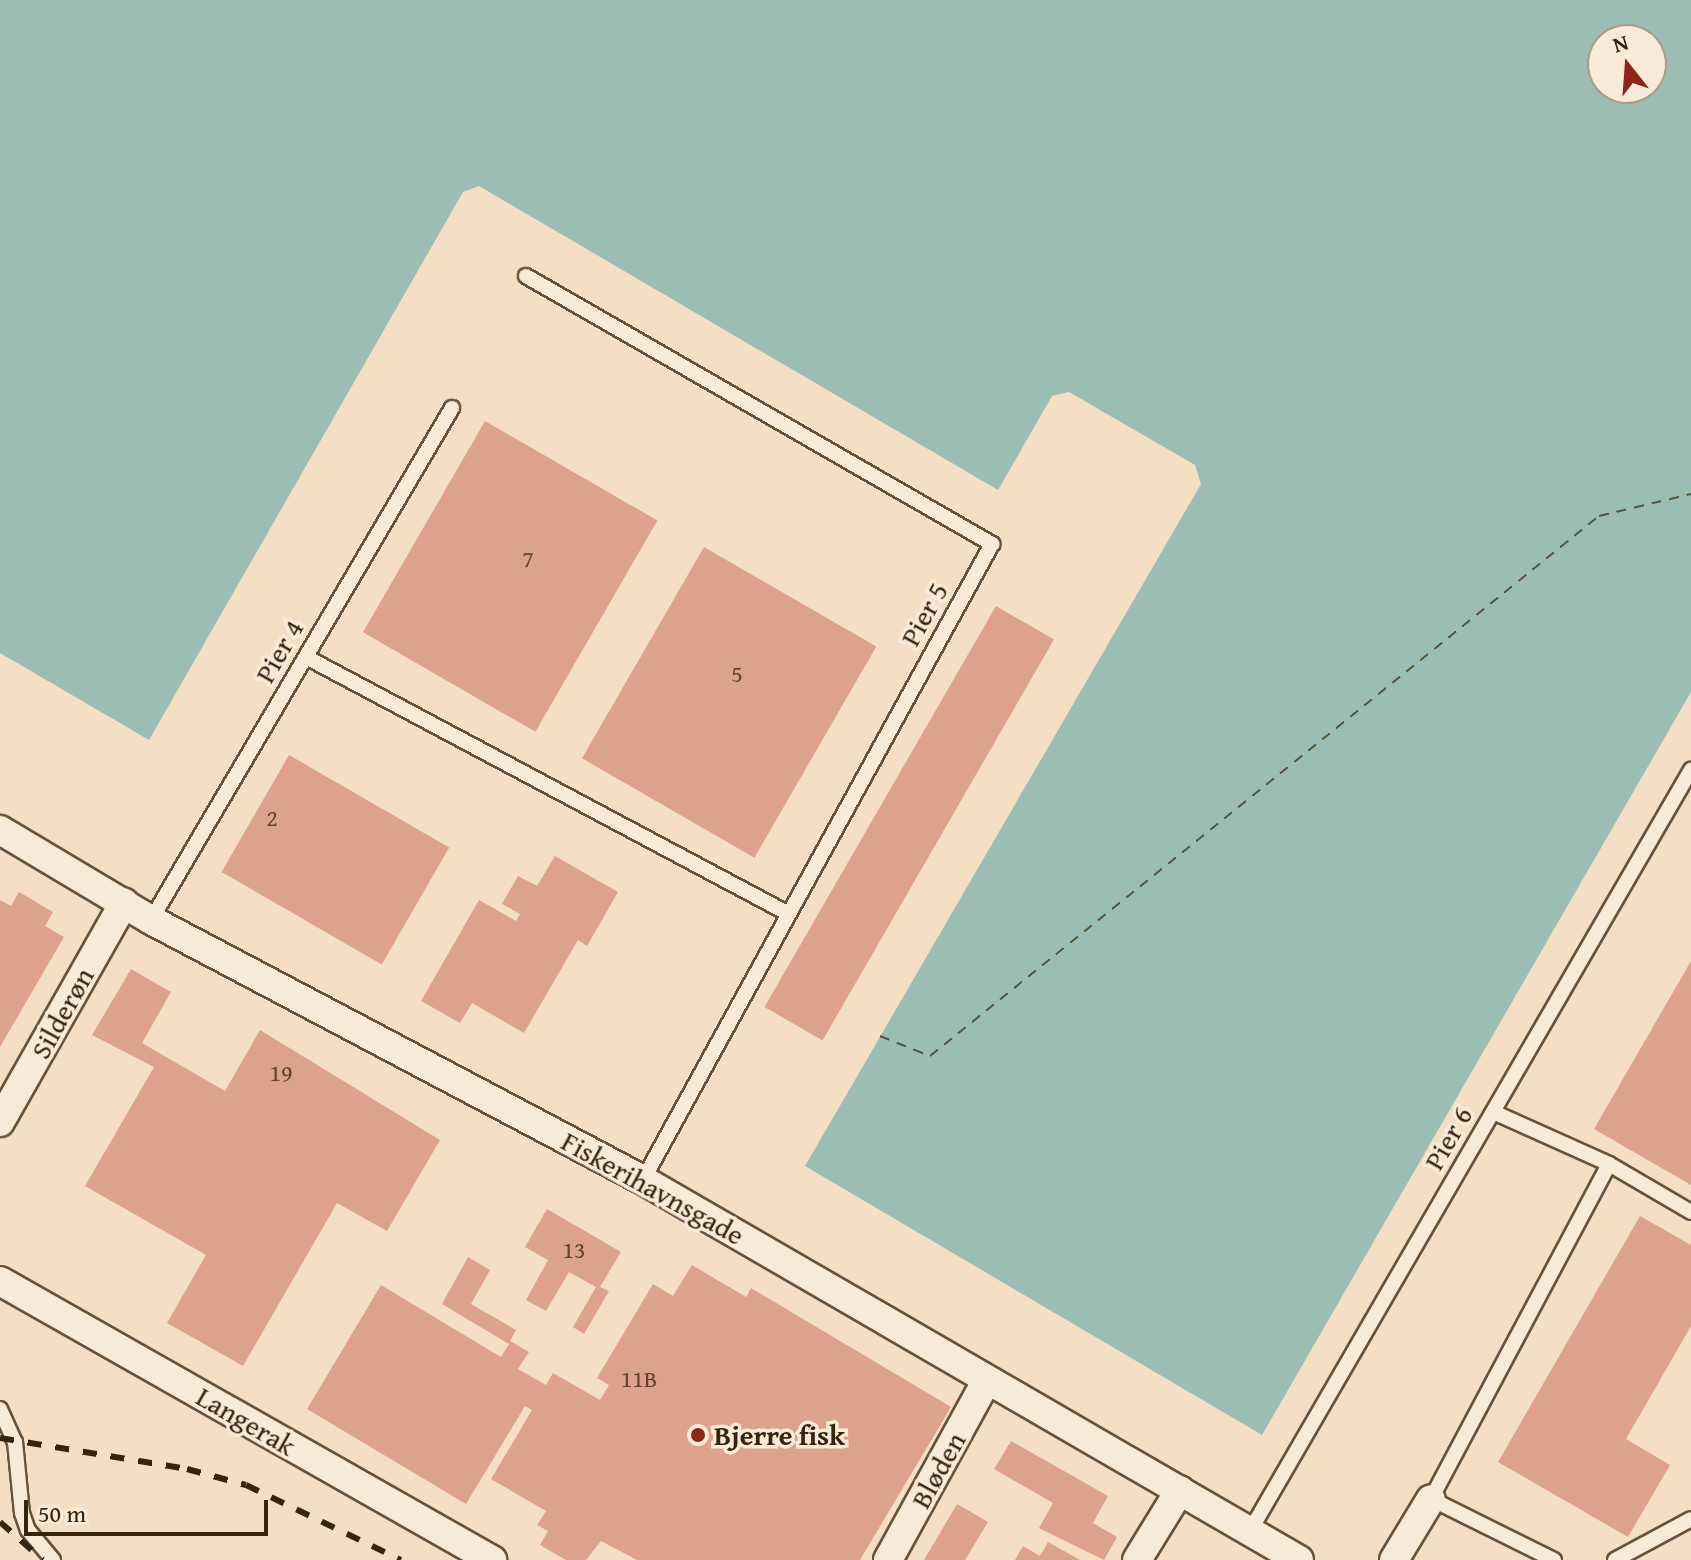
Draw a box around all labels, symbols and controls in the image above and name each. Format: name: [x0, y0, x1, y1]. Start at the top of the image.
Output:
north arrow: [1587, 24, 1667, 104]
text: N: [1609, 26, 1632, 60]
house number: 7: [522, 545, 534, 573]
street label: Pier 5: [893, 576, 955, 652]
street label: Pier 4: [248, 613, 310, 689]
house number: 5: [731, 660, 743, 688]
house number: 2: [266, 804, 278, 832]
street label: Silderøn: [23, 962, 101, 1064]
house number: 19: [269, 1059, 293, 1087]
street label: Pier 6: [1417, 1100, 1479, 1176]
street label: Fiskerihavnsgade: [556, 1124, 750, 1252]
house number: 13: [562, 1236, 586, 1264]
house number: 11B: [621, 1365, 657, 1393]
street label: Langerak: [191, 1379, 301, 1463]
place label: Bjerre fisk: [714, 1418, 845, 1452]
marker: Bjerre fisk: [689, 1426, 707, 1444]
street label: Bløden: [903, 1426, 973, 1514]
scale bar: [28, 1484, 272, 1534]
text: 50 m: [38, 1496, 86, 1531]

